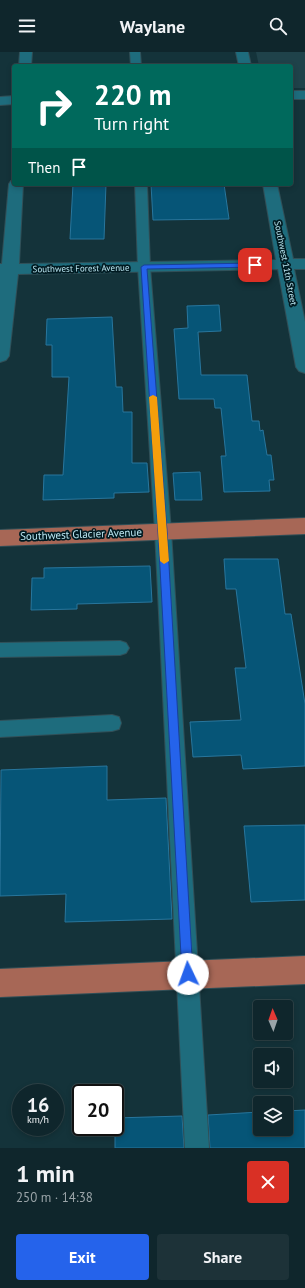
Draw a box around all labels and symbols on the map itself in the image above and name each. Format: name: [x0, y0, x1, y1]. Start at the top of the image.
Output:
street label: Southwest 11th Street: [272, 220, 300, 306]
pin: [238, 248, 272, 282]
street label: Southwest Forest Avenue: [32, 262, 130, 274]
street label: Southwest Glacier Avenue: [20, 525, 143, 543]
position arrow: [167, 953, 209, 995]
north arrow: [253, 1000, 293, 1040]
speed limit sign: 20: [72, 1084, 124, 1136]

